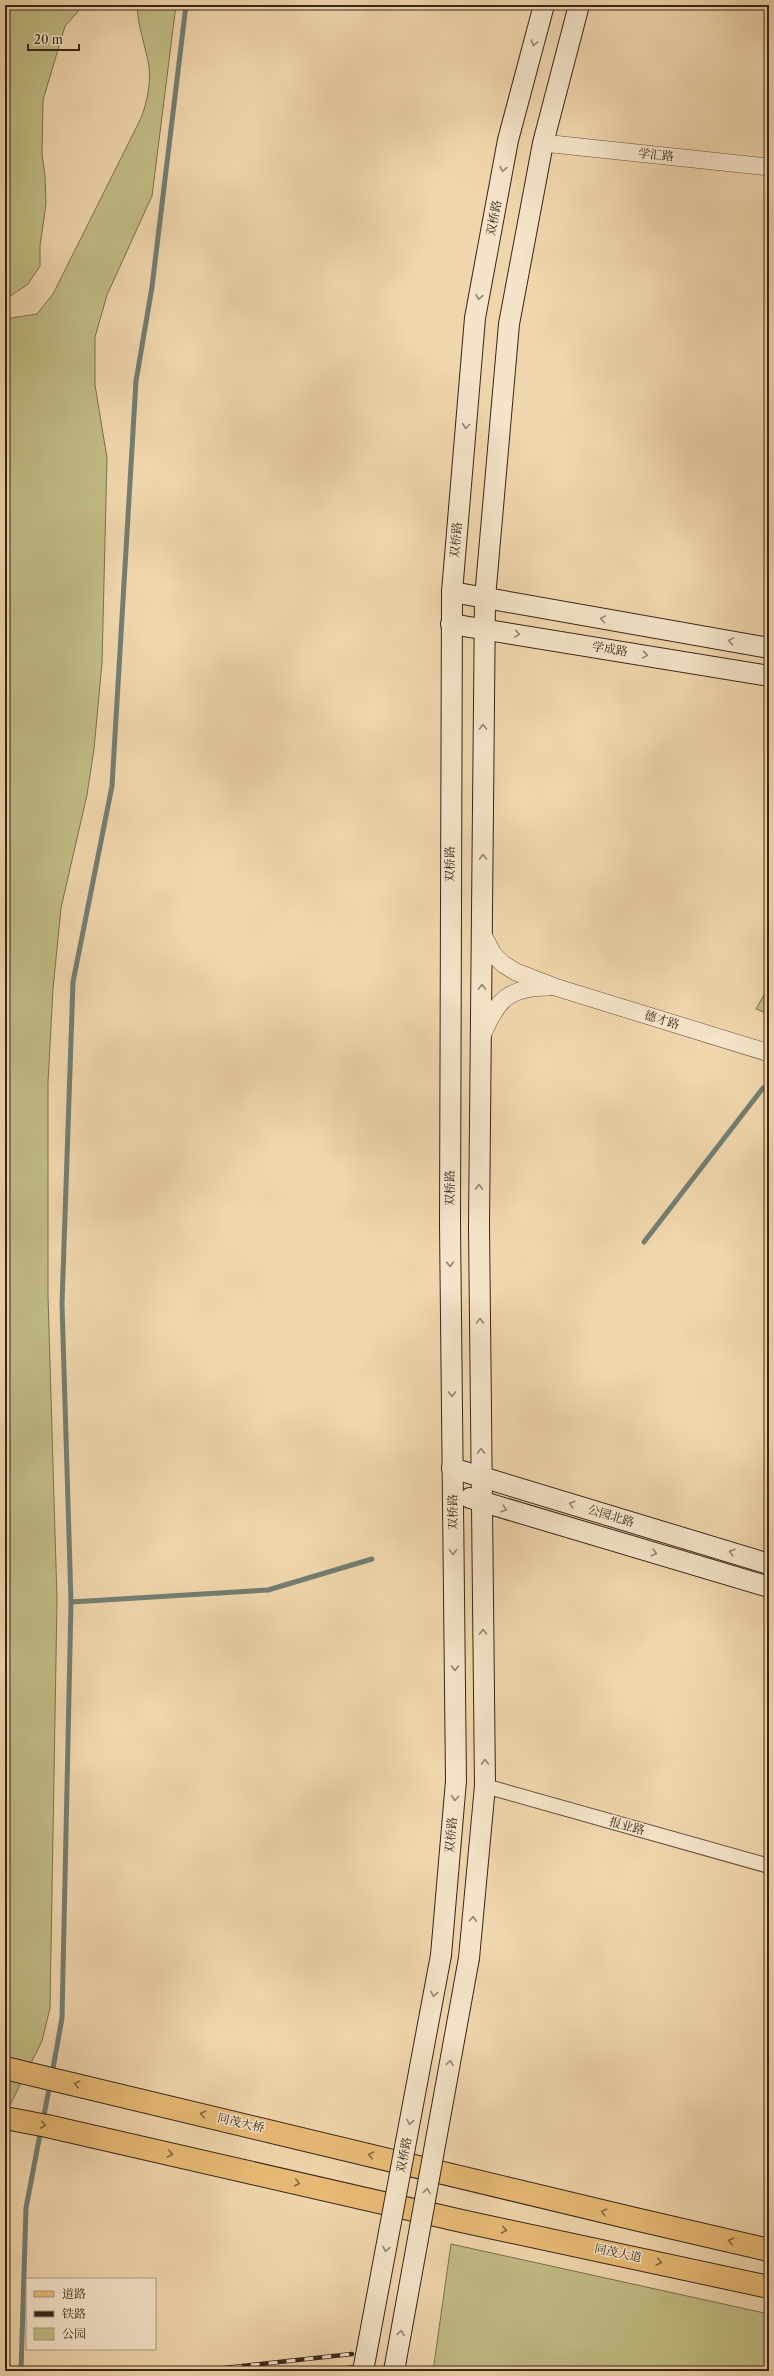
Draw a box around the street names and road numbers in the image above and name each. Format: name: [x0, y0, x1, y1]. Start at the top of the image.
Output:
street label: 学汇路: [637, 145, 675, 164]
street label: 双桥路: [483, 199, 504, 237]
street label: 双桥路: [446, 521, 465, 559]
street label: 学成路: [591, 638, 629, 659]
street label: 双桥路: [442, 846, 457, 882]
street label: 德才路: [643, 1007, 682, 1032]
street label: 双桥路: [442, 1170, 457, 1206]
street label: 双桥路: [445, 1494, 460, 1530]
street label: 公园北路: [586, 1501, 636, 1530]
street label: 报业路: [608, 1813, 647, 1838]
street label: 双桥路: [441, 1816, 460, 1854]
street label: 同茂大桥: [216, 2110, 266, 2135]
street label: 双桥路: [393, 2136, 414, 2174]
street label: 同茂大道: [593, 2240, 643, 2265]

